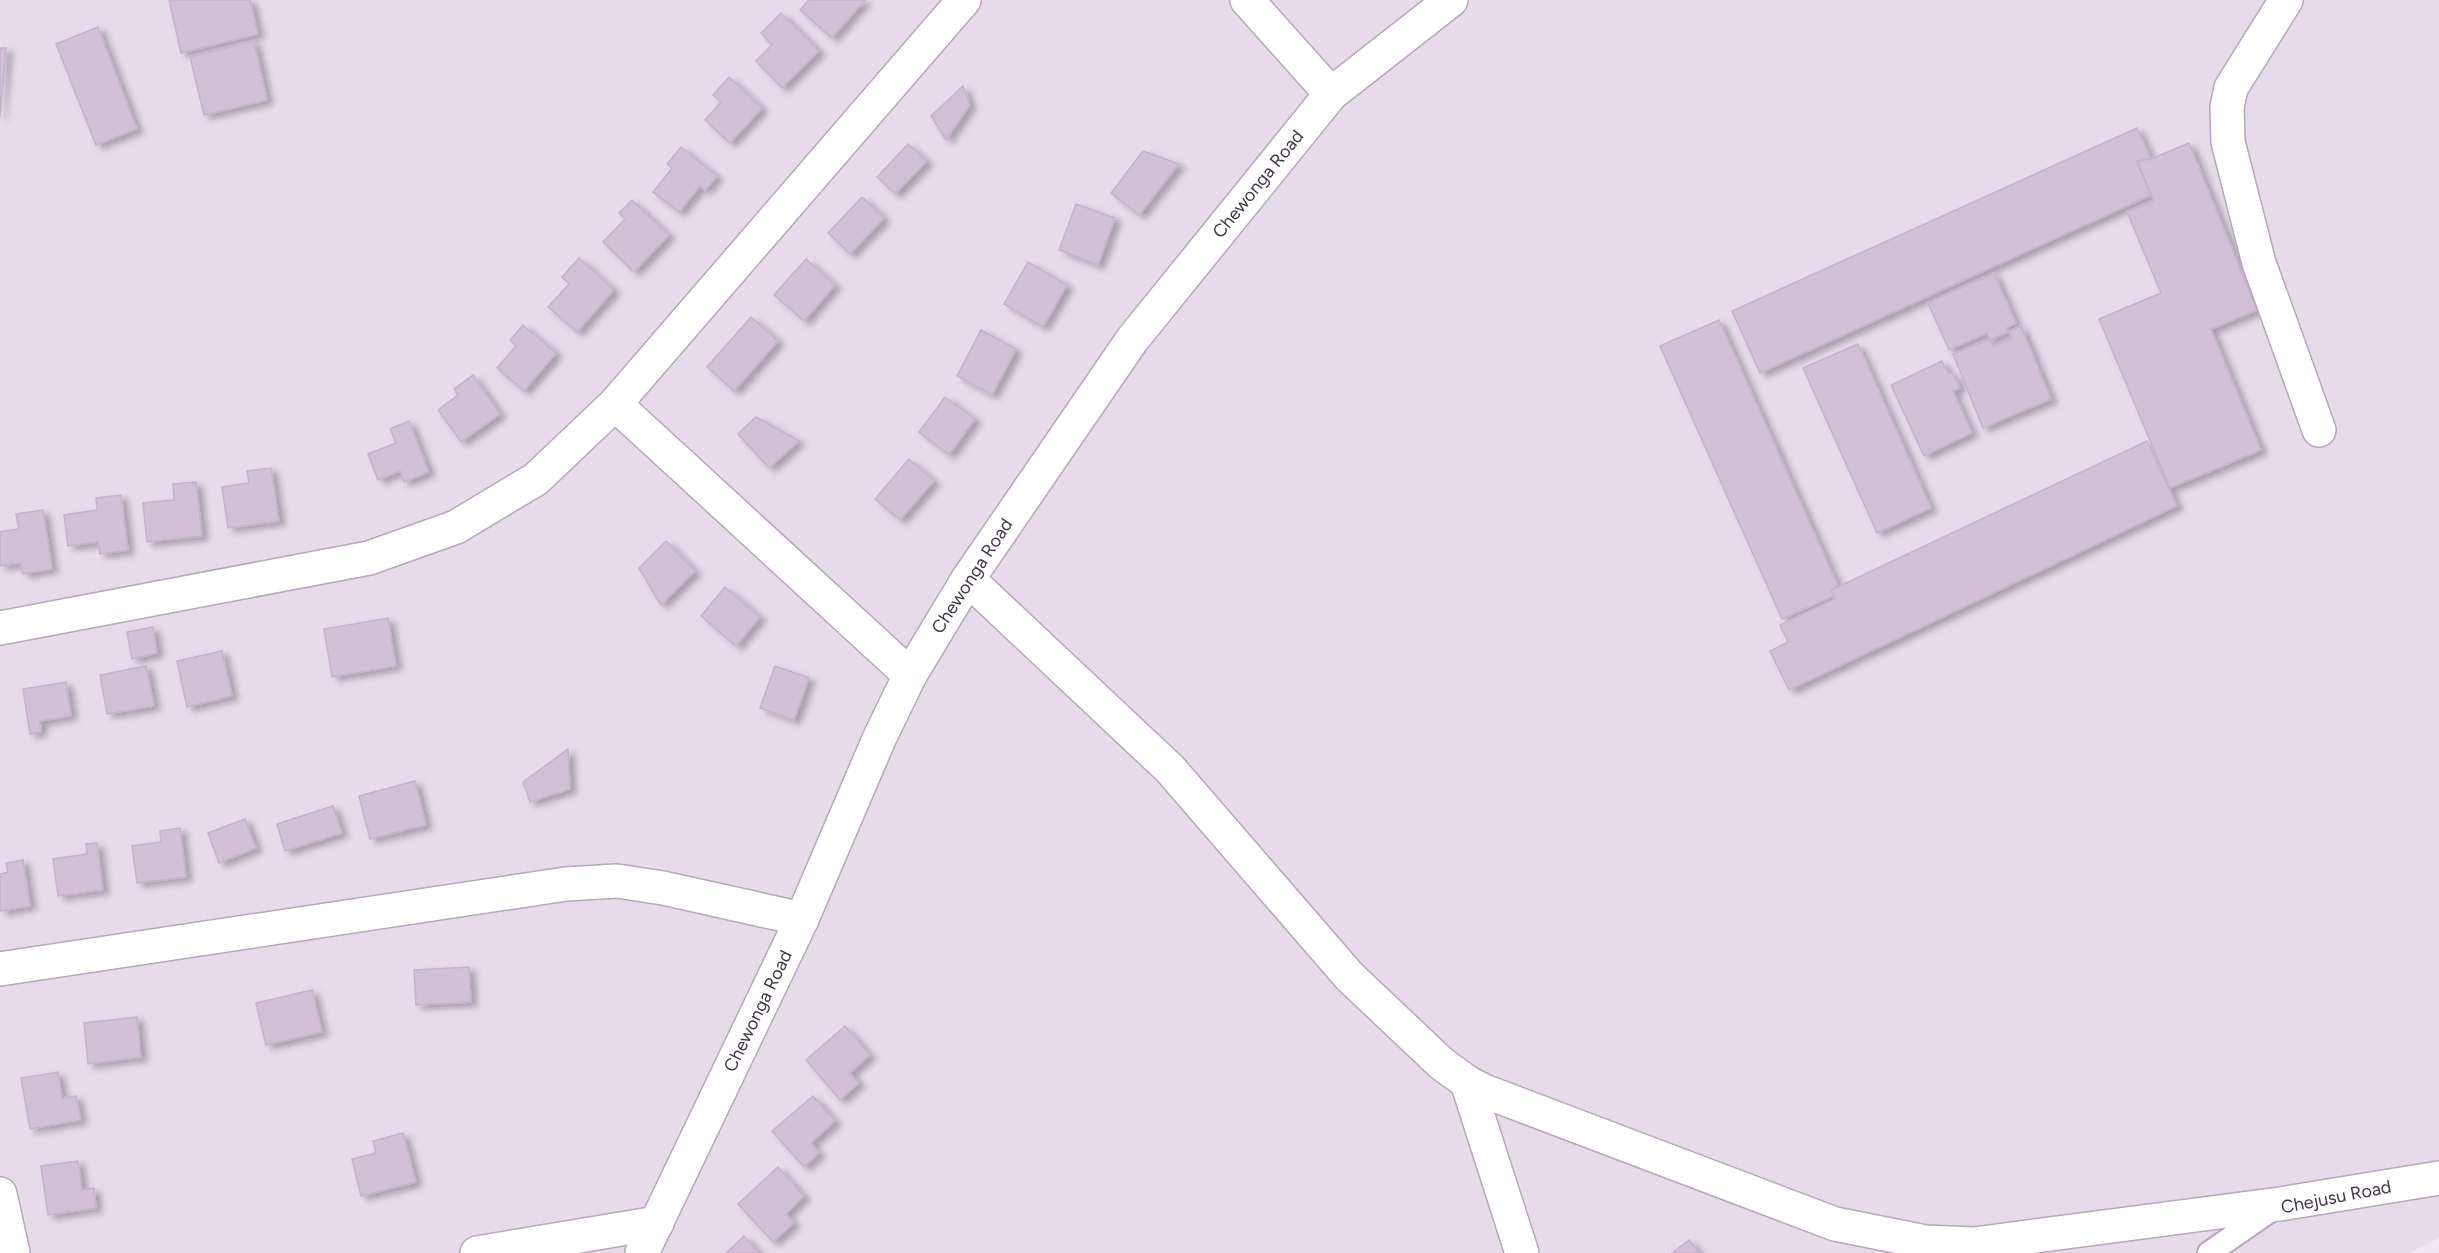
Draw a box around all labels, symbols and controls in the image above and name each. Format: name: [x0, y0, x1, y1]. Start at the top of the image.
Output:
street label: Chewonga Road: [1208, 126, 1308, 242]
street label: Chewonga Road: [927, 514, 1017, 638]
street label: Chewonga Road: [719, 947, 797, 1075]
street label: Chejusu Road: [2279, 1176, 2393, 1218]

